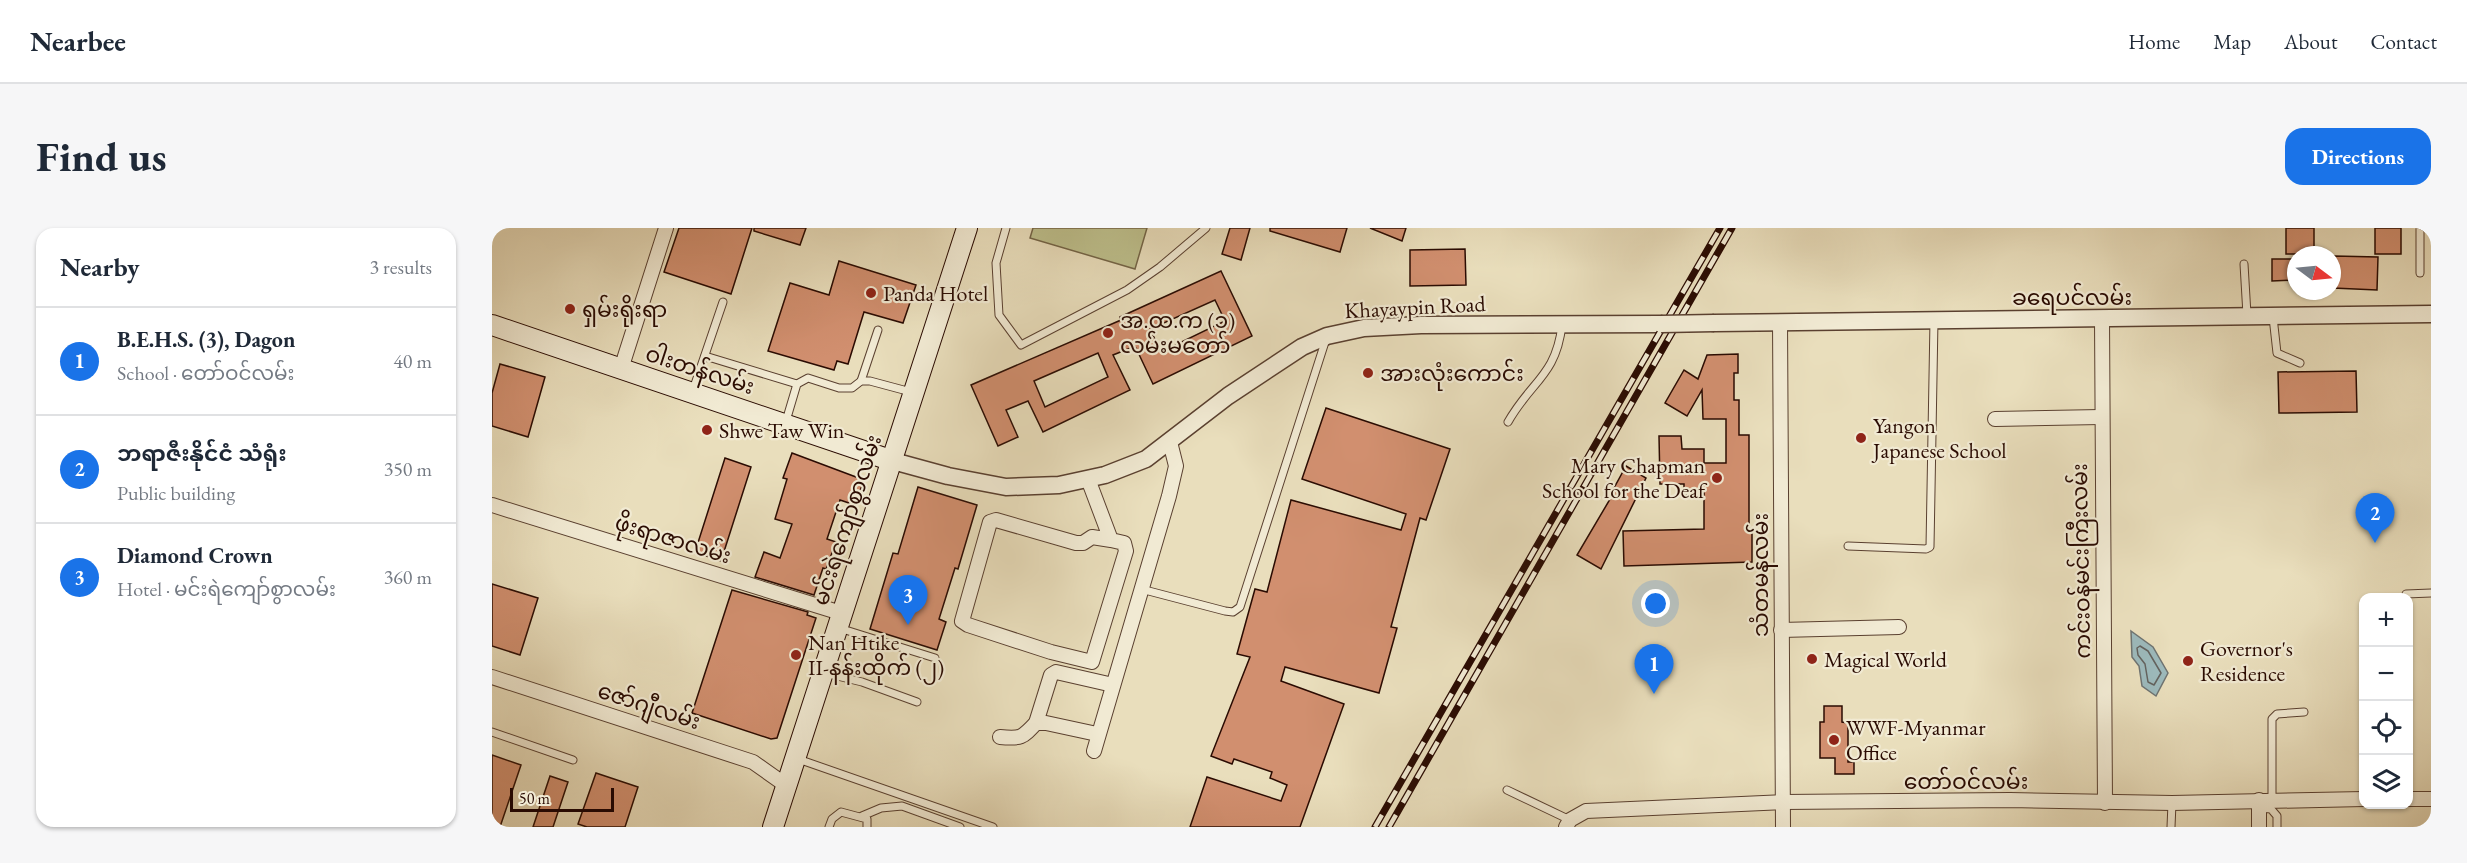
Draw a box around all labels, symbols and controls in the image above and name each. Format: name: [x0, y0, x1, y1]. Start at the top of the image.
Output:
text: Nearbee: [30, 23, 126, 59]
text: Home: [2128, 28, 2180, 55]
text: Map: [2213, 28, 2251, 55]
text: About: [2284, 28, 2337, 55]
text: Contact: [2370, 28, 2437, 55]
button: Directions: [2285, 128, 2431, 185]
text: Find us: [36, 129, 167, 184]
north arrow: [2287, 246, 2341, 300]
text: Nearby: [60, 250, 140, 284]
text: 3 results: [369, 254, 432, 280]
place label: Panda Hotel: [883, 279, 988, 308]
street label: ခရေပင်လမ်း: [2012, 282, 2132, 315]
marker: Panda Hotel: [864, 286, 878, 300]
street label: Khayaypin Road: [1344, 289, 1487, 325]
place label: ရှမ်းရိုးရာ: [582, 294, 667, 327]
marker: ရှမ်းရိုးရာ: [563, 302, 577, 316]
place label: အ.ထ.က (၁) လမ်းမတော်: [1120, 306, 1235, 360]
text: B.E.H.S. (3), Dagon: [117, 325, 295, 354]
marker: အ.ထ.က (၁) လမ်းမတော်: [1101, 326, 1115, 340]
street label: ဝါးတန်လမ်း: [641, 338, 758, 404]
text: 1: [74, 348, 85, 374]
text: 40 m: [393, 348, 432, 374]
place label: အားလုံးကောင်း: [1380, 358, 1524, 391]
text: School · တော်ဝင်လမ်း: [117, 360, 294, 386]
marker: အားလုံးကောင်း: [1361, 366, 1375, 380]
place label: Yangon Japanese School: [1871, 411, 2007, 465]
place label: Shwe Taw Win: [719, 416, 845, 445]
marker: Shwe Taw Win: [700, 423, 714, 437]
street label: မင်းရဲကျော်စွာလမ်း: [805, 431, 892, 610]
marker: Yangon Japanese School: [1854, 431, 1868, 445]
text: ဘရာဇီးနိုင်ငံ သံရုံး: [117, 439, 287, 468]
place label: Mary Chapman School for the Deaf: [1542, 451, 1708, 505]
text: 2: [74, 456, 85, 482]
text: 350 m: [384, 456, 432, 482]
street label: ကင်းဝန်မင်းကြီးလမ်း: [2064, 463, 2100, 659]
marker: Mary Chapman School for the Deaf: [1710, 471, 1724, 485]
text: Public building: [117, 480, 235, 506]
pin: 2: [2356, 494, 2394, 543]
street label: ဖိုးရာဇာလမ်း: [611, 507, 735, 573]
street label: သံတမန်လမ်း: [1745, 513, 1778, 637]
text: Diamond Crown: [117, 541, 273, 570]
text: 3: [74, 564, 85, 590]
text: 360 m: [384, 564, 432, 590]
text: Hotel · မင်းရဲကျော်စွာလမ်း: [117, 576, 336, 602]
pin: 3: [888, 576, 928, 625]
your location: [1641, 589, 1670, 618]
map controls: [2359, 593, 2413, 809]
button: +: [2359, 593, 2413, 647]
place label: Nan Htike II-နန်းထိုက် (၂): [808, 628, 944, 685]
place label: Governor's Residence: [2200, 634, 2293, 688]
pin: 1: [1634, 644, 1674, 694]
place label: Magical World: [1824, 645, 1948, 674]
button: −: [2359, 647, 2413, 701]
marker: Nan Htike II-နန်းထိုက် (၂): [789, 648, 803, 662]
marker: Magical World: [1805, 652, 1819, 666]
marker: Governor's Residence: [2181, 654, 2195, 668]
street label: ဇော်ဂျီလမ်း: [593, 675, 704, 740]
button: locate: [2359, 701, 2413, 755]
place label: WWF-Myanmar Office: [1846, 713, 1986, 767]
marker: WWF-Myanmar Office: [1827, 733, 1841, 747]
button: layers: [2359, 755, 2413, 809]
street label: တော်ဝင်လမ်း: [1904, 766, 2028, 796]
scale bar: [510, 785, 614, 812]
text: 50 m: [519, 788, 550, 809]

